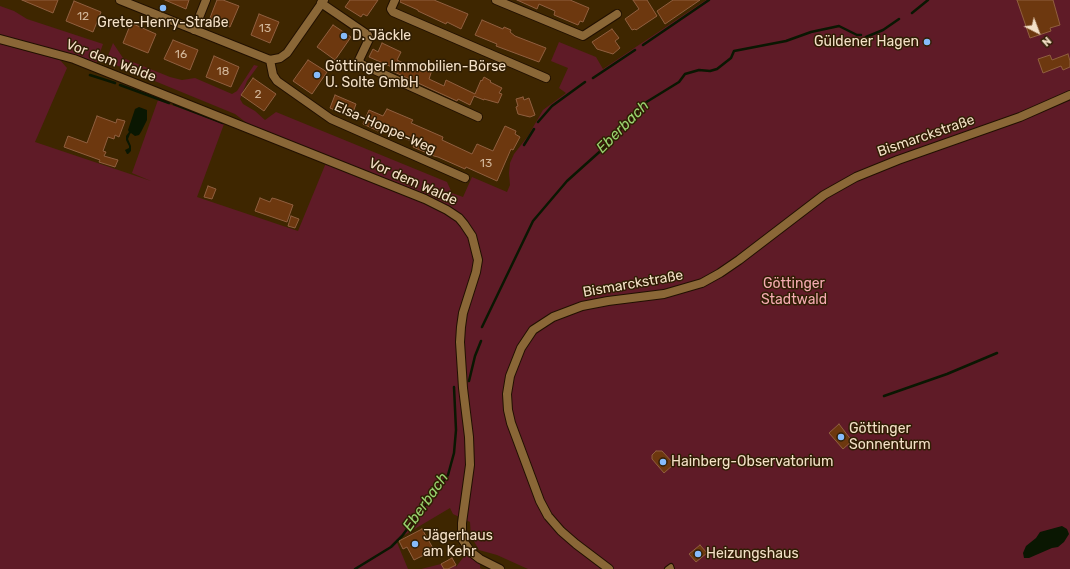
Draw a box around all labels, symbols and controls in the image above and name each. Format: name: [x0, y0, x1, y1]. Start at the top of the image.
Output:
marker: Grete-Henry-Straße: [158, 3, 168, 13]
house number: 12: [77, 10, 89, 24]
north arrow: [1018, 12, 1058, 52]
place label: Grete-Henry-Straße: [97, 15, 229, 31]
house number: 13: [259, 22, 271, 36]
place label: D. Jäckle: [352, 28, 411, 44]
marker: D. Jäckle: [339, 31, 349, 41]
place label: Güldener Hagen: [814, 34, 919, 50]
text: N: [1039, 34, 1054, 49]
street label: Vor dem Walde: [63, 36, 159, 86]
marker: Güldener Hagen: [922, 37, 932, 47]
house number: 16: [175, 48, 187, 62]
place label: Göttinger Immobilien-Börse U. Solte GmbH: [325, 59, 506, 92]
house number: 18: [217, 65, 229, 79]
marker: Göttinger Immobilien-Börse U. Solte GmbH: [312, 70, 322, 80]
house number: 2: [254, 88, 262, 102]
water label: Eberbach: [593, 97, 653, 157]
street label: Elsa-Hoppe-Weg: [332, 98, 438, 158]
street label: Bismarckstraße: [875, 112, 977, 160]
street label: Vor dem Walde: [366, 155, 460, 209]
house number: 13: [480, 157, 492, 171]
street label: Bismarckstraße: [581, 267, 685, 301]
park label: Göttinger Stadtwald: [761, 276, 827, 308]
place label: Göttinger Sonnenturm: [849, 421, 931, 454]
marker: Göttinger Sonnenturm: [836, 432, 846, 442]
place label: Hainberg-Observatorium: [671, 454, 833, 470]
marker: Hainberg-Observatorium: [658, 457, 668, 467]
water label: Eberbach: [399, 469, 453, 535]
place label: Jägerhaus am Kehr: [423, 528, 493, 560]
marker: Jägerhaus am Kehr: [410, 539, 420, 549]
place label: Heizungshaus: [706, 546, 799, 562]
marker: Heizungshaus: [693, 549, 703, 559]

